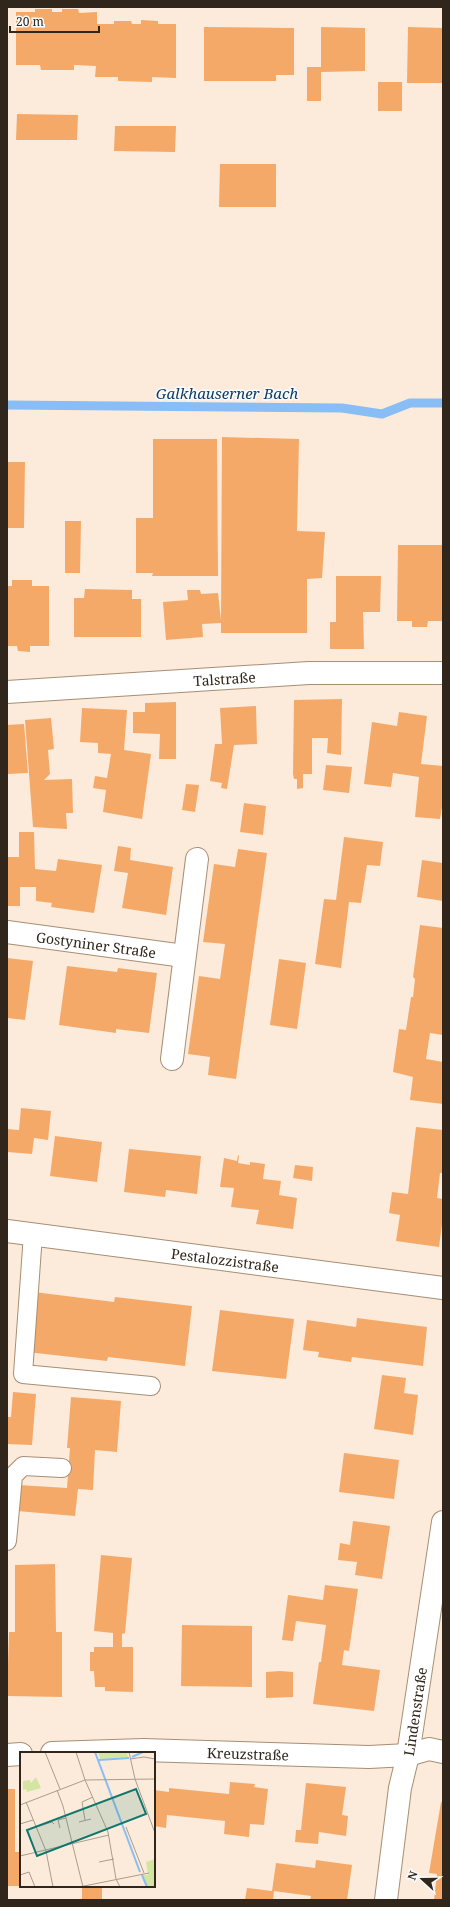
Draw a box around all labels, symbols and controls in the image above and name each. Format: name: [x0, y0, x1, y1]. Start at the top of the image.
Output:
scale bar: [10, 8, 99, 34]
text: 20 m: [16, 13, 44, 30]
water label: Galkhauserner Bach: [156, 383, 298, 403]
street label: Talstraße: [193, 667, 256, 690]
street label: Gostyniner Straße: [35, 927, 157, 962]
street label: Pestalozzistraße: [170, 1243, 280, 1276]
street label: Lindenstraße: [399, 1666, 431, 1757]
street label: Kreuzstraße: [207, 1742, 289, 1764]
inset map: [20, 1752, 155, 1887]
north arrow: [402, 1859, 442, 1899]
text: N: [404, 1868, 421, 1882]

